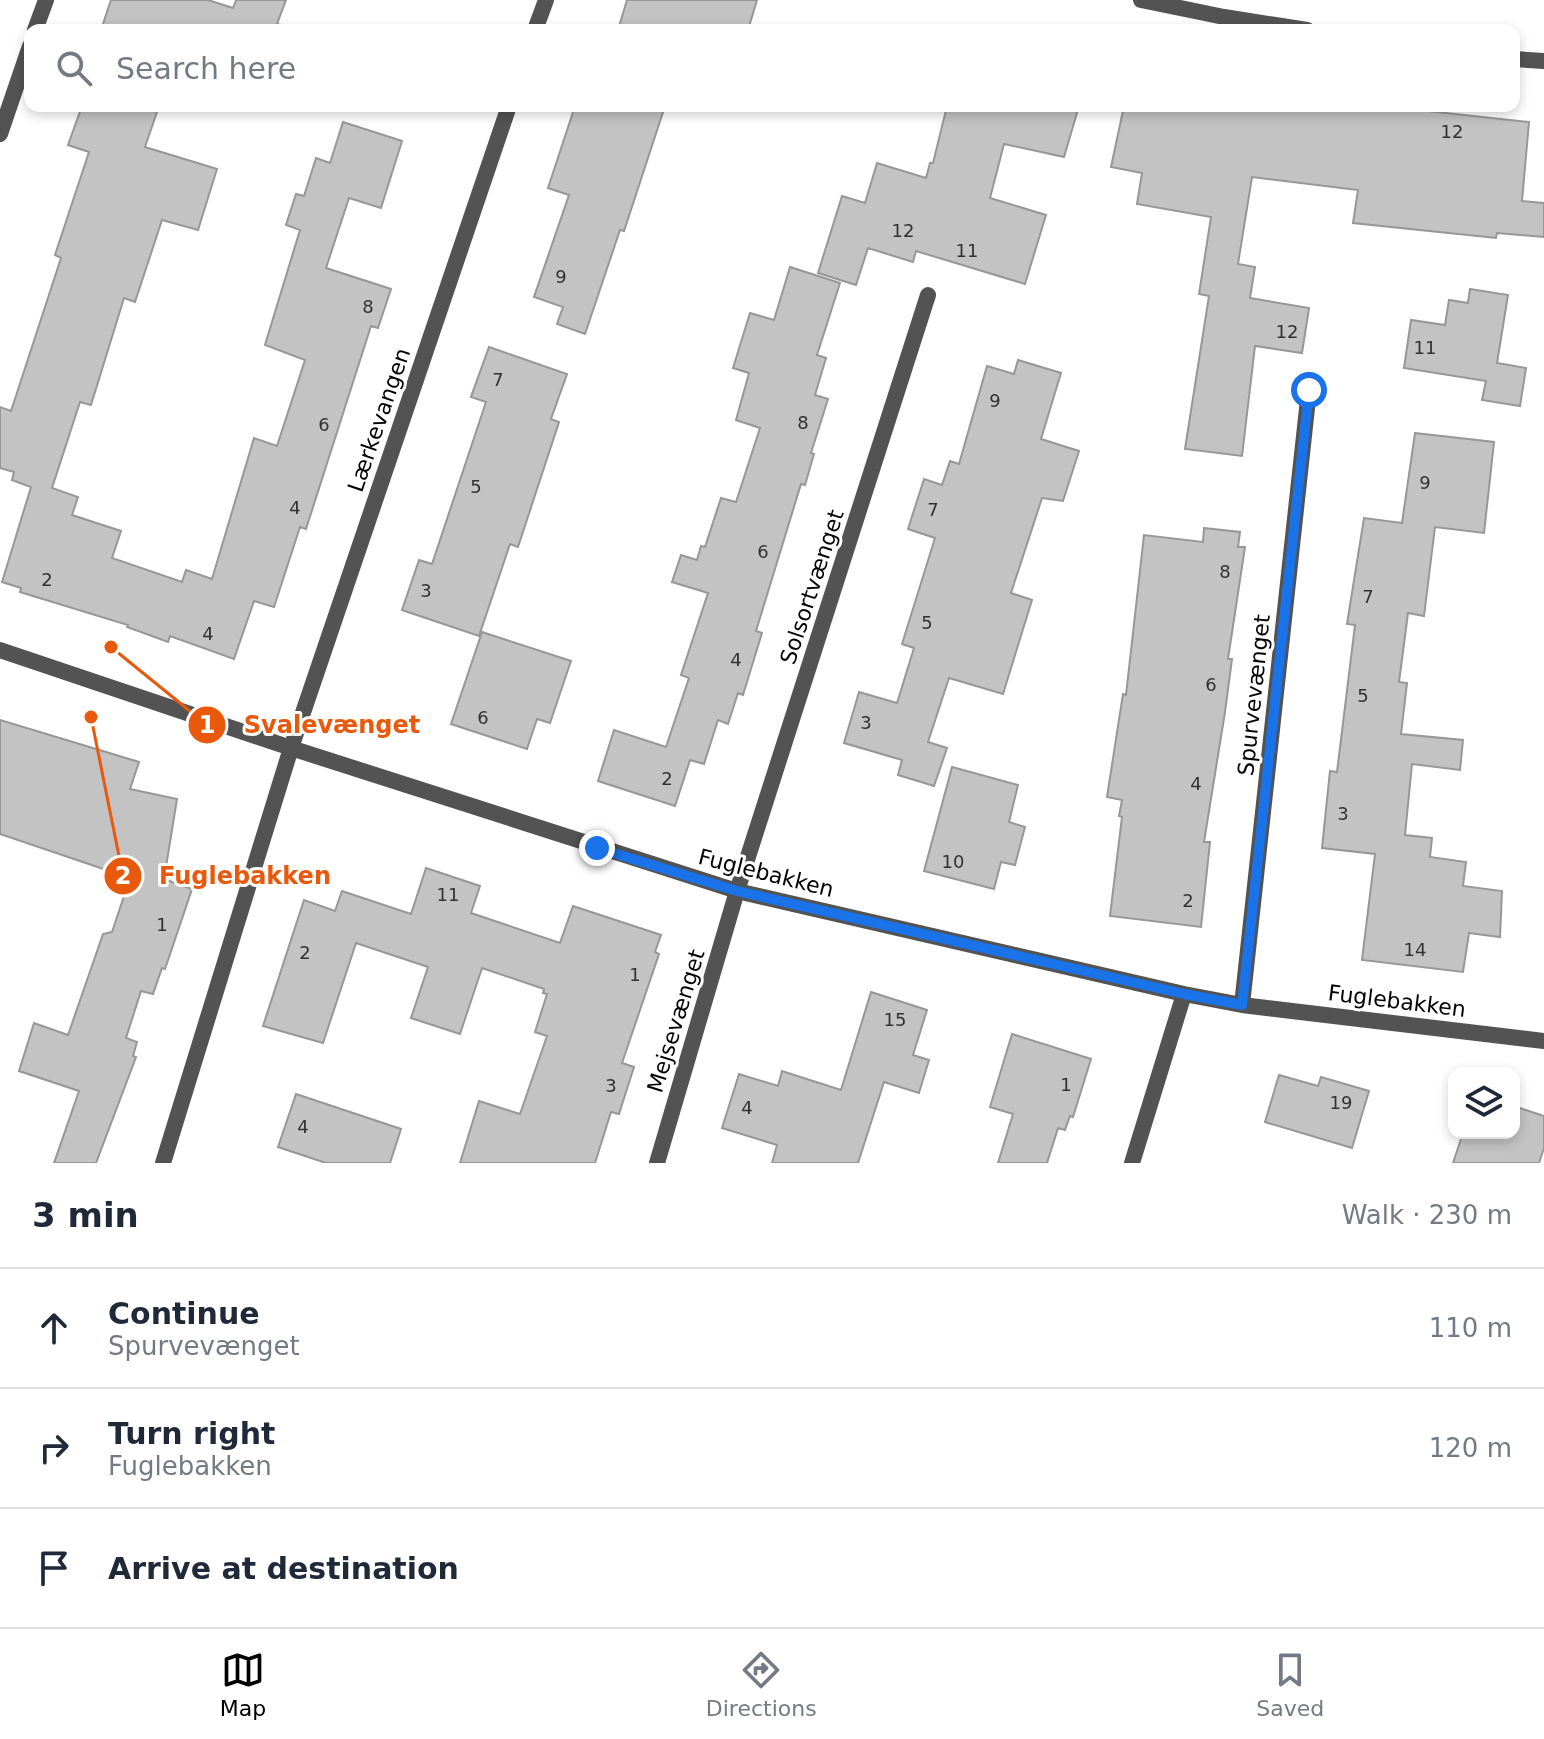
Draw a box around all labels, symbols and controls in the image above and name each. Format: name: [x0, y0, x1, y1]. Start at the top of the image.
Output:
search box: [24, 24, 1520, 112]
icon: search: [52, 46, 96, 90]
text: Search here: [116, 51, 296, 86]
house number: 12: [1441, 121, 1463, 142]
house number: 12: [892, 220, 914, 241]
house number: 11: [956, 240, 978, 261]
house number: 9: [555, 266, 567, 287]
house number: 8: [362, 296, 374, 317]
house number: 12: [1276, 321, 1298, 342]
house number: 11: [1414, 337, 1436, 358]
street label: Lærkevangen: [343, 345, 415, 495]
house number: 7: [492, 369, 504, 390]
route start: [1291, 372, 1327, 408]
house number: 9: [989, 390, 1001, 411]
house number: 8: [797, 412, 809, 433]
house number: 6: [318, 414, 330, 435]
house number: 9: [1419, 472, 1431, 493]
house number: 5: [470, 476, 482, 497]
house number: 4: [289, 497, 301, 518]
house number: 7: [927, 499, 939, 520]
street label: Solsortvænget: [775, 506, 849, 667]
house number: 6: [757, 541, 769, 562]
house number: 8: [1219, 561, 1231, 582]
house number: 2: [41, 569, 53, 590]
house number: 3: [420, 580, 432, 601]
house number: 7: [1362, 586, 1374, 607]
house number: 5: [921, 612, 933, 633]
street label: Spurvevænget: [1233, 613, 1275, 777]
house number: 4: [202, 623, 214, 644]
house number: 4: [730, 649, 742, 670]
house number: 6: [1205, 674, 1217, 695]
house number: 5: [1357, 685, 1369, 706]
callout: Svalevænget: [187, 701, 436, 749]
house number: 6: [477, 707, 489, 728]
text: 1: [199, 711, 215, 739]
text: Svalevænget: [244, 711, 420, 739]
house number: 3: [860, 712, 872, 733]
house number: 2: [661, 768, 673, 789]
house number: 4: [1190, 773, 1202, 794]
house number: 3: [1337, 803, 1349, 824]
route end: [579, 830, 615, 866]
street label: Fuglebakken: [696, 844, 836, 902]
house number: 10: [942, 851, 964, 872]
callout: Fuglebakken: [103, 852, 347, 900]
text: 2: [115, 862, 131, 890]
text: Fuglebakken: [159, 862, 331, 890]
house number: 11: [437, 884, 459, 905]
house number: 2: [1182, 890, 1194, 911]
house number: 1: [156, 914, 168, 935]
house number: 14: [1404, 939, 1426, 960]
house number: 2: [299, 942, 311, 963]
street label: Mejsevænget: [642, 946, 710, 1096]
house number: 1: [629, 964, 641, 985]
street label: Fuglebakken: [1327, 980, 1467, 1022]
house number: 15: [884, 1009, 906, 1030]
map controls: [1448, 1067, 1520, 1139]
button: layers: [1448, 1067, 1520, 1139]
house number: 1: [1060, 1074, 1072, 1095]
house number: 3: [605, 1075, 617, 1096]
house number: 19: [1330, 1092, 1352, 1113]
house number: 4: [741, 1097, 753, 1118]
house number: 4: [297, 1116, 309, 1137]
text: 3 min: [32, 1195, 139, 1235]
text: Walk · 230 m: [1342, 1200, 1512, 1230]
text: Continue: [108, 1296, 260, 1331]
icon: ahead: [32, 1306, 76, 1350]
text: 110 m: [1429, 1313, 1512, 1343]
text: Spurvevænget: [108, 1331, 300, 1361]
text: Turn right: [108, 1416, 275, 1451]
icon: right: [32, 1426, 76, 1470]
text: 120 m: [1429, 1433, 1512, 1463]
text: Fuglebakken: [108, 1451, 272, 1481]
icon: arrive: [32, 1546, 76, 1590]
text: Arrive at destination: [108, 1551, 459, 1586]
tab: Map: [220, 1648, 266, 1721]
tab: Directions: [706, 1648, 817, 1721]
tab: Saved: [1256, 1648, 1324, 1721]

